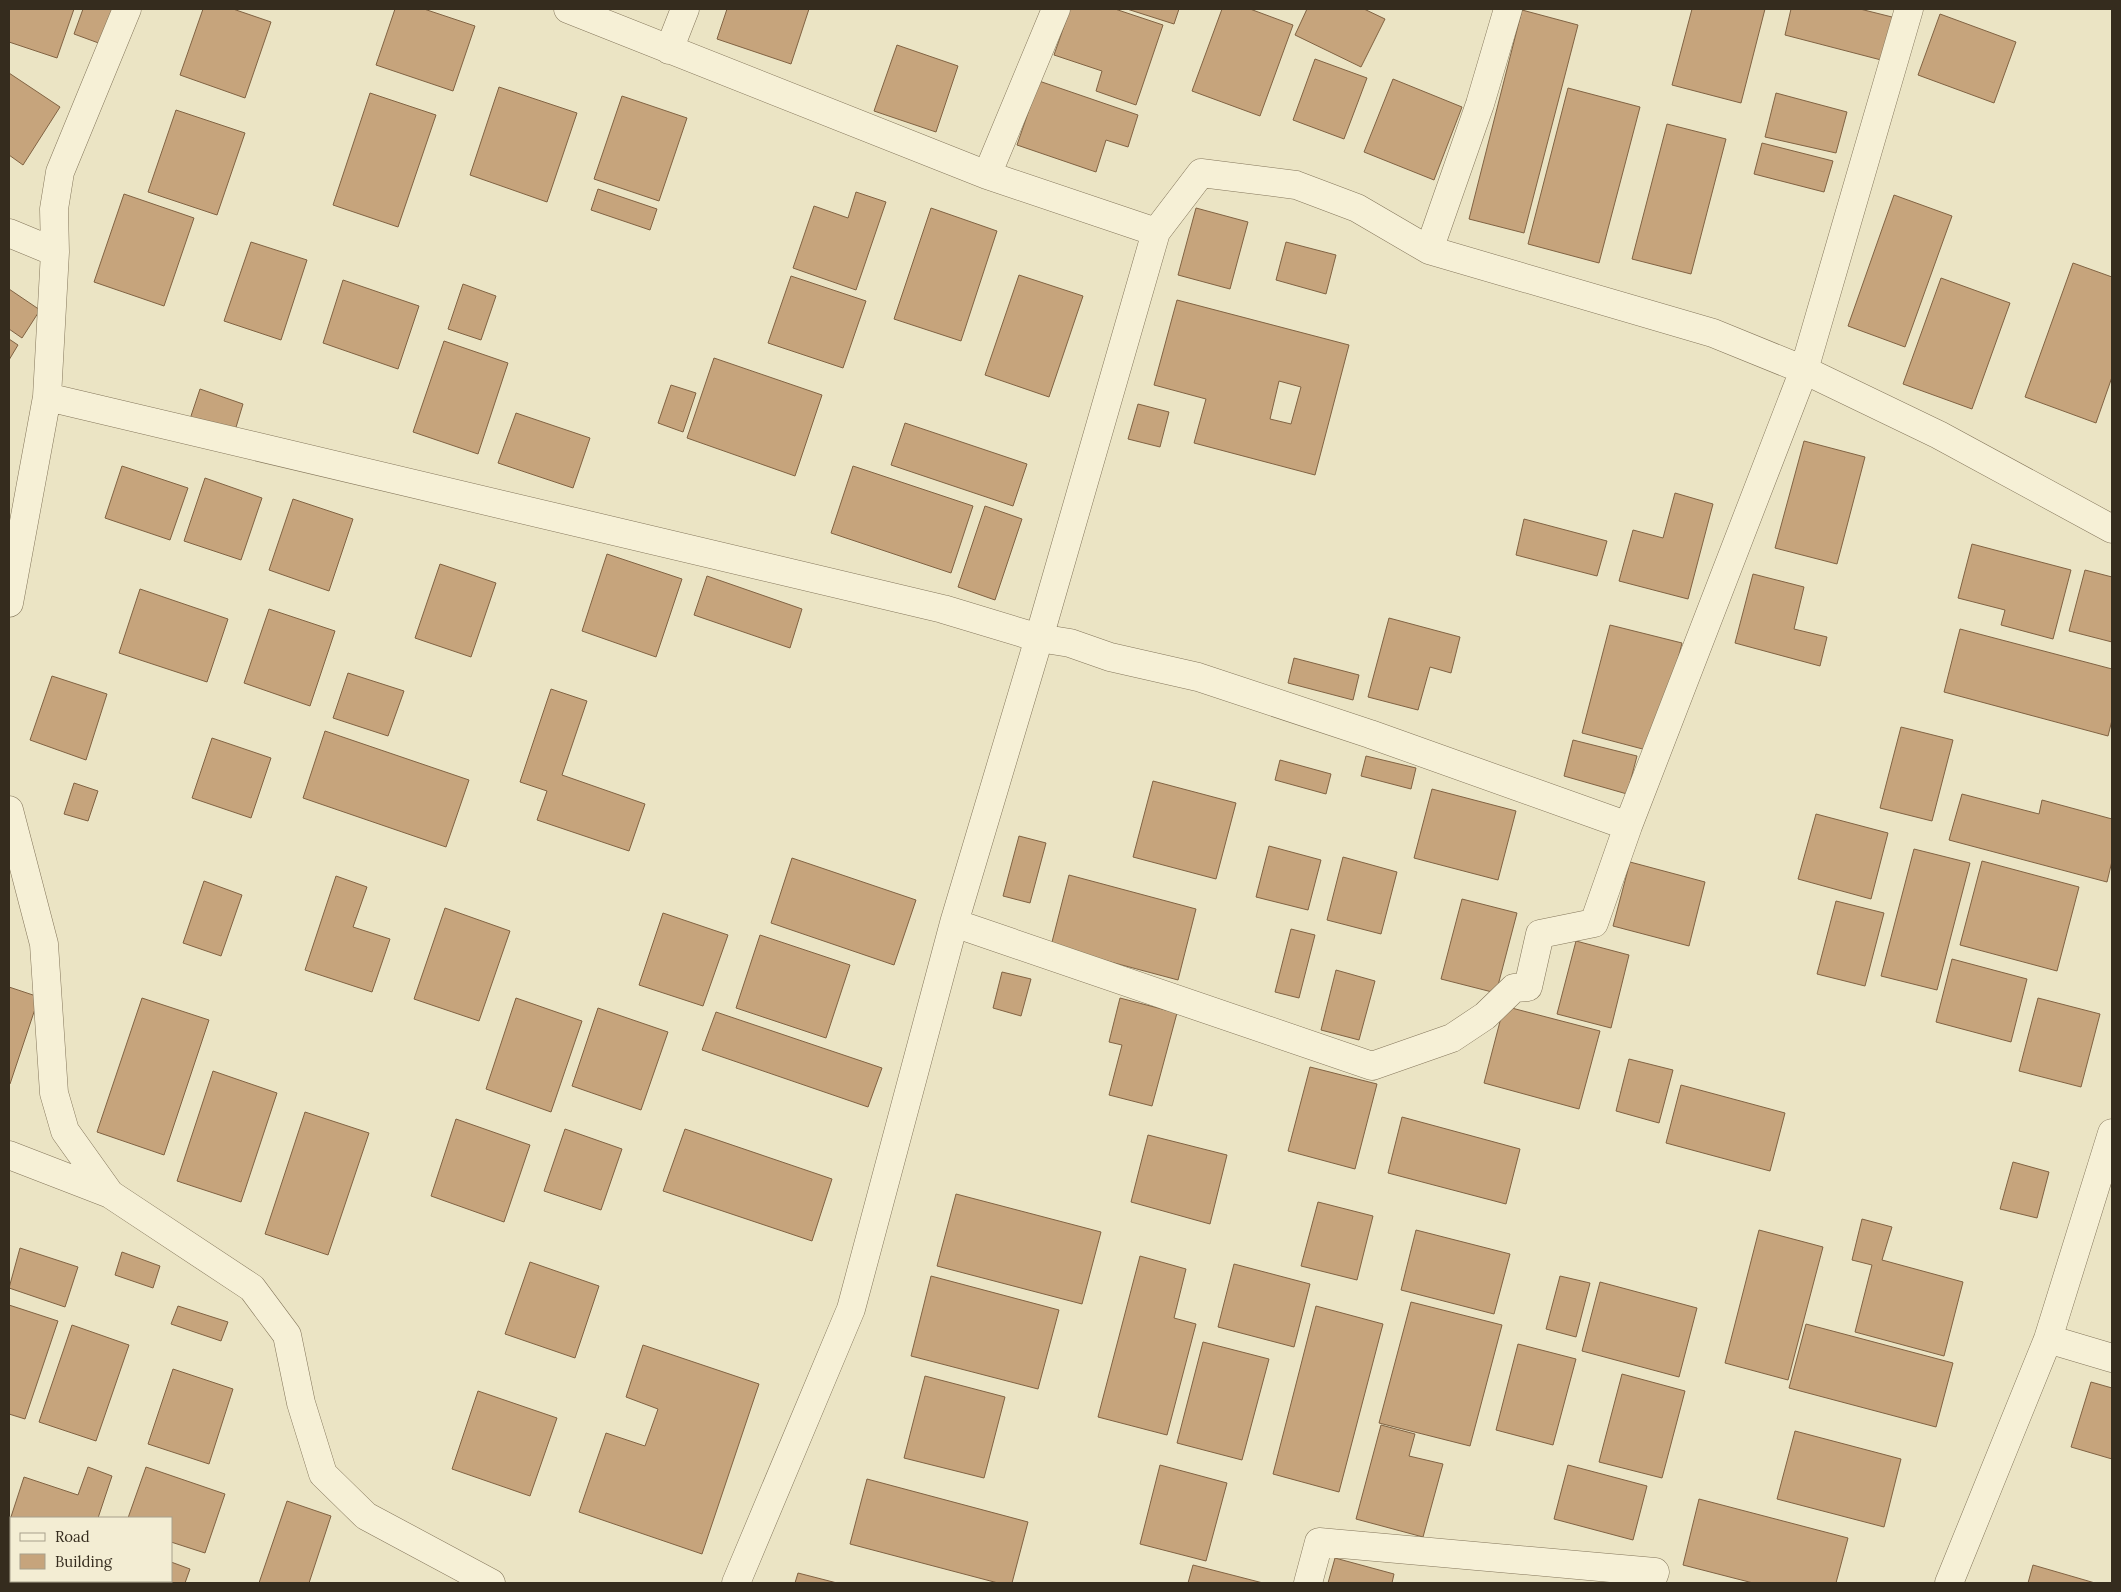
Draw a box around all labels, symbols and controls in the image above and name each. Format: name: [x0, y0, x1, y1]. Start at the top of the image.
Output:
legend: [10, 1517, 172, 1582]
text: Road: [55, 1527, 90, 1546]
text: Building: [55, 1552, 113, 1571]

